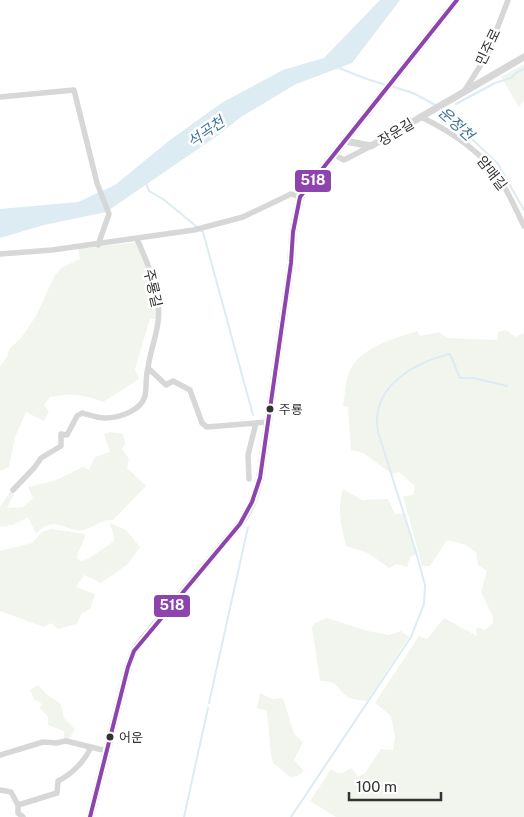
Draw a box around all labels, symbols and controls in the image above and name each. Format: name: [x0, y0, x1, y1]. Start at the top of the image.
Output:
street label: 민주로: [473, 26, 503, 68]
water label: 운정천: [435, 103, 479, 145]
water label: 석곡천: [184, 111, 229, 150]
street label: 장운길: [375, 115, 417, 149]
street label: 암매길: [474, 153, 510, 193]
line badge: 518: [294, 169, 332, 193]
text: 518: [301, 172, 325, 188]
street label: 주룡길: [141, 267, 165, 309]
place label: 주룡: [279, 402, 303, 417]
marker: 주룡: [265, 404, 275, 414]
line badge: 518: [153, 594, 191, 618]
text: 518: [160, 597, 184, 613]
place label: 어운: [119, 730, 143, 745]
marker: 어운: [105, 732, 115, 742]
scale bar: [349, 770, 442, 802]
text: 100 m: [356, 778, 397, 795]

